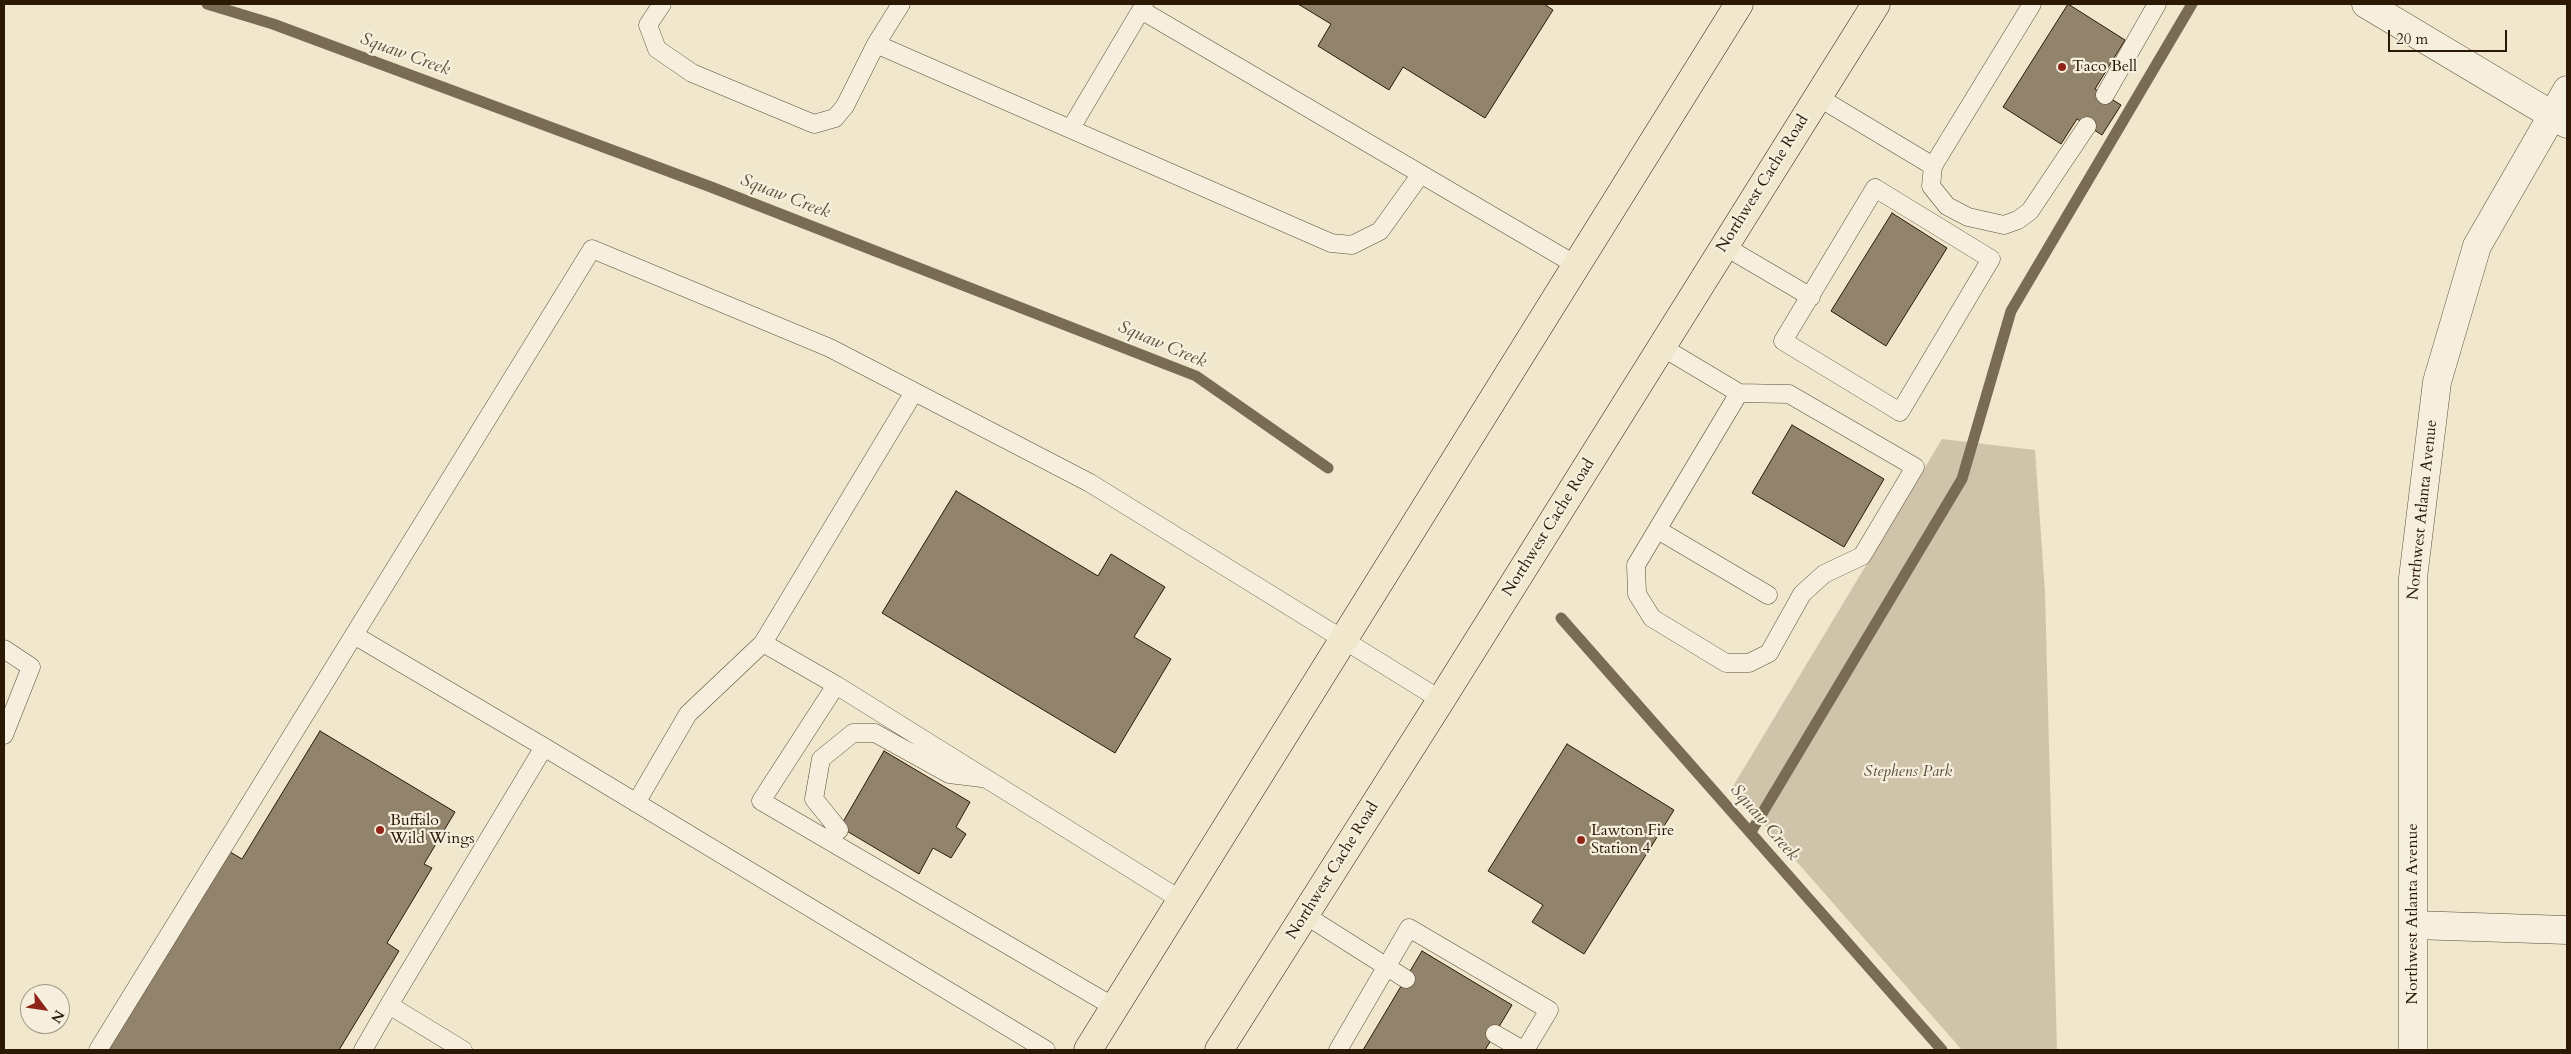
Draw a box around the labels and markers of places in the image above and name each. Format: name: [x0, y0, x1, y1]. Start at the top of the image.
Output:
place label: Taco Bell: [2072, 57, 2137, 77]
marker: Taco Bell: [2056, 61, 2068, 73]
place label: Buffalo Wild Wings: [390, 811, 475, 849]
place label: Lawton Fire Station 4: [1591, 821, 1674, 859]
marker: Buffalo Wild Wings: [374, 824, 386, 836]
marker: Lawton Fire Station 4: [1575, 834, 1587, 846]

